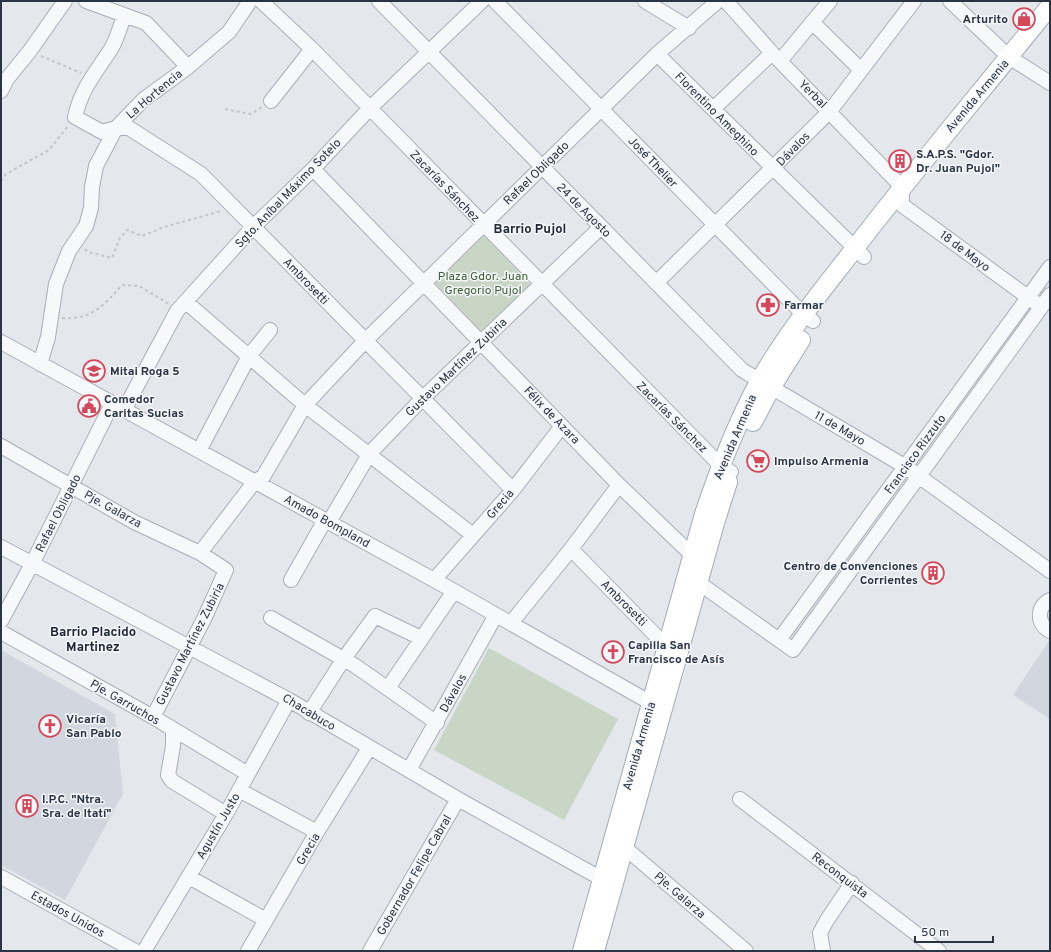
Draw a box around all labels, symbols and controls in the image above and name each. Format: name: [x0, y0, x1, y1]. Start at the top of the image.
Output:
shop icon: Arturito: [1011, 6, 1037, 32]
place label: Arturito: [963, 12, 1008, 28]
street label: Avenida Armenia: [942, 57, 1013, 137]
street label: La Hortencia: [123, 66, 186, 123]
street label: Florentino Ameghino: [671, 69, 762, 160]
street label: Yerbal: [795, 77, 830, 112]
street label: Dávalos: [773, 129, 814, 170]
street label: José Thelier: [624, 134, 681, 192]
street label: Sgto. Aníbal Máximo Sotelo: [232, 135, 345, 252]
street label: Rafael Obligado: [500, 138, 573, 209]
street label: Zacarías Sánchez: [406, 147, 483, 226]
place label: S.A.P.S. "Gdor. Dr. Juan Pujol": [916, 147, 1000, 177]
building icon: S.A.P.S. "Gdor. Dr. Juan Pujol": [887, 148, 913, 174]
street label: 24 de Agosto: [553, 180, 614, 242]
district label: Barrio Pujol: [494, 222, 566, 238]
street label: 18 de Mayo: [936, 228, 993, 276]
street label: Ambrosetti: [279, 255, 332, 309]
park label: Plaza Gdor. Juan Gregorio Pujol: [438, 269, 528, 299]
pharmacy icon: Farmar: [755, 292, 781, 318]
place label: Farmar: [784, 298, 824, 314]
street label: Gustavo Martínez Zubiria: [402, 315, 511, 421]
school or university icon: Mitai Roga 5: [81, 358, 107, 384]
place label: Mitai Roga 5: [110, 364, 180, 380]
street label: Zacarías Sánchez: [632, 379, 710, 457]
street label: Félix de Azara: [520, 383, 583, 448]
place label: Comedor Caritas Sucias: [104, 392, 184, 422]
street label: Avenida Armenia: [711, 392, 761, 482]
public building icon: Comedor Caritas Sucias: [76, 393, 102, 419]
street label: 11 de Mayo: [811, 408, 868, 450]
street label: Francisco Rizzuto: [881, 411, 950, 498]
supermarket icon: Impulso Armenia: [745, 448, 771, 474]
place label: Impulso Armenia: [774, 454, 869, 470]
street label: Rafael Obligado: [32, 471, 86, 555]
street label: Grecia: [483, 486, 518, 523]
street label: Pje. Galarza: [81, 487, 144, 532]
street label: Amado Bompland: [281, 492, 372, 552]
place label: Centro de Convenciones Corrientes: [783, 559, 918, 589]
building icon: Centro de Convenciones Corrientes: [920, 560, 946, 586]
street label: Ambrosetti: [597, 577, 650, 630]
street label: Gustavo Martínez Zubiria: [153, 580, 229, 708]
district label: Barrio Placido Martinez: [50, 625, 136, 656]
place label: Capilla San Francisco de Asís: [628, 638, 725, 668]
church icon: Capilla San Francisco de Asís: [600, 639, 626, 665]
street label: Dávalos: [437, 671, 471, 716]
street label: Pje. Garruchos: [87, 676, 162, 729]
street label: Chacabuco: [279, 691, 338, 735]
street label: Avenida Armenia: [620, 700, 660, 792]
place label: Vicaría San Pablo: [66, 712, 122, 742]
church icon: Vicaría San Pablo: [37, 713, 63, 739]
street label: Agustín Justo: [193, 790, 244, 863]
place label: I.P.C. "Ntra. Sra. de Itatí": [42, 792, 112, 822]
building icon: I.P.C. "Ntra. Sra. de Itatí": [14, 793, 40, 819]
street label: Gobernador Felipe Cabral: [374, 812, 456, 939]
street label: Grecia: [293, 830, 324, 869]
street label: Reconquista: [808, 849, 871, 902]
street label: Pje. Galarza: [650, 869, 709, 923]
street label: Estados Unidos: [28, 888, 107, 942]
scale bar: [915, 918, 993, 944]
text: 50 m: [921, 925, 949, 941]

